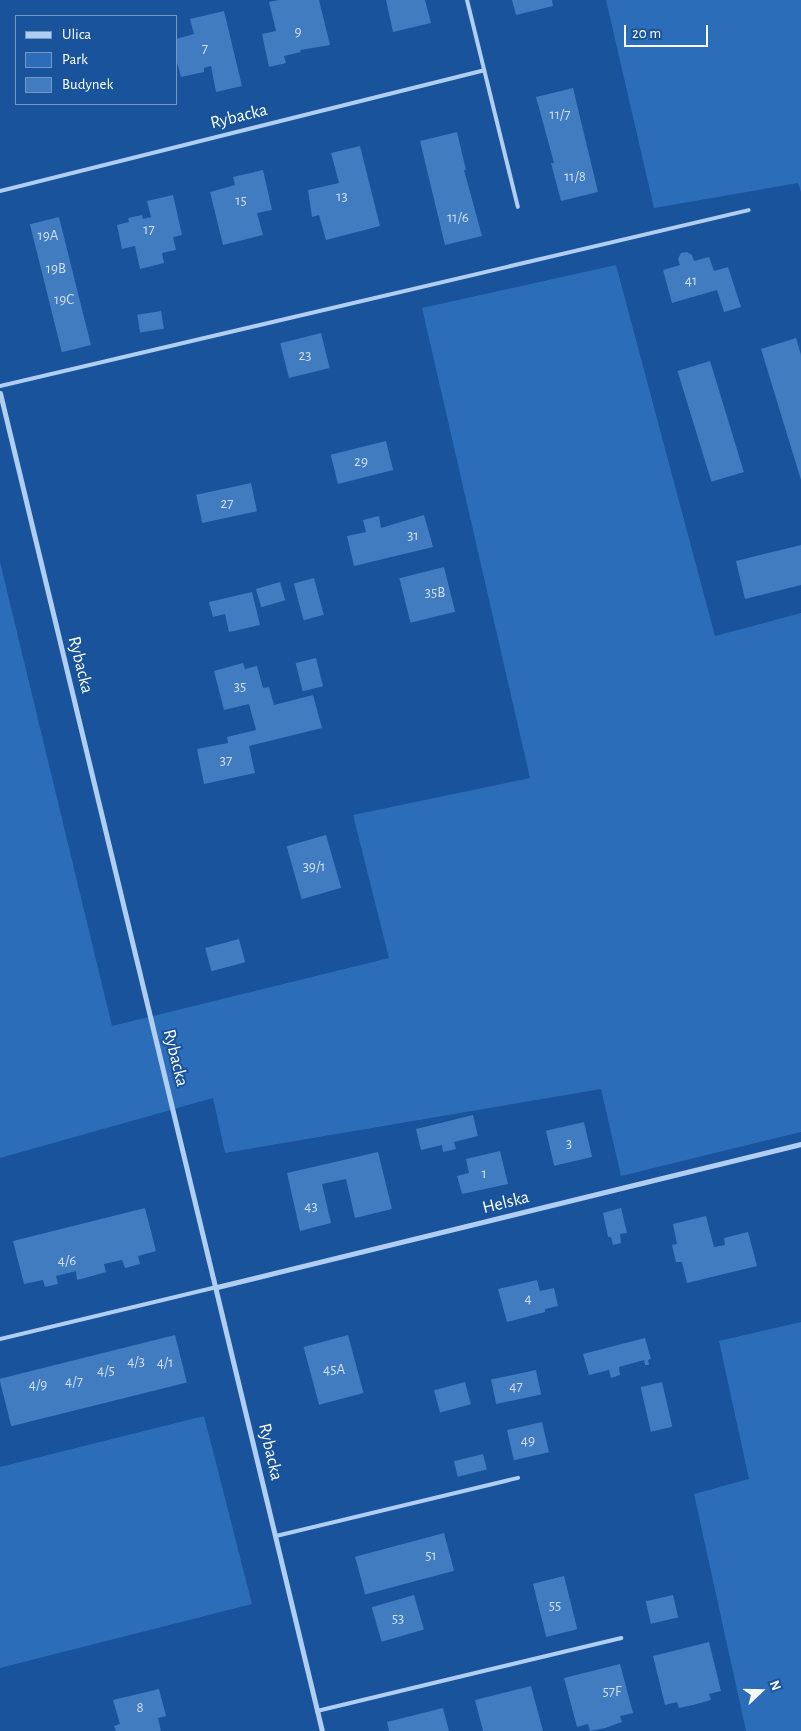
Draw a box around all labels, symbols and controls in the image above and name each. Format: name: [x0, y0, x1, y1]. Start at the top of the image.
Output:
legend: [15, 15, 178, 105]
scale bar: [626, 15, 710, 47]
house number: 9: [294, 23, 302, 41]
text: 20 m: [632, 26, 661, 41]
text: Ulica: [62, 27, 91, 42]
house number: 7: [202, 40, 208, 58]
text: Park: [62, 52, 88, 67]
text: Budynek: [62, 77, 113, 92]
street label: Rybacka: [208, 100, 270, 134]
house number: 11/7: [550, 106, 570, 124]
house number: 11/8: [564, 168, 586, 186]
house number: 13: [336, 188, 348, 206]
house number: 15: [235, 192, 247, 210]
house number: 11/6: [447, 209, 469, 227]
house number: 17: [143, 221, 155, 239]
house number: 19A: [38, 227, 58, 245]
house number: 19B: [46, 260, 66, 278]
house number: 41: [685, 272, 697, 290]
house number: 19C: [54, 291, 74, 309]
house number: 23: [298, 347, 312, 365]
house number: 29: [354, 453, 368, 471]
house number: 27: [220, 495, 234, 513]
house number: 31: [407, 527, 419, 545]
house number: 35B: [425, 584, 445, 602]
street label: Rybacka: [63, 634, 97, 696]
house number: 35: [234, 678, 246, 696]
house number: 37: [220, 752, 232, 770]
house number: 39/1: [303, 858, 325, 876]
street label: Rybacka: [158, 1027, 192, 1089]
house number: 3: [566, 1135, 572, 1153]
house number: 1: [481, 1165, 487, 1183]
street label: Helska: [480, 1187, 532, 1219]
house number: 43: [304, 1198, 318, 1216]
house number: 4/6: [58, 1252, 76, 1270]
house number: 4: [524, 1290, 532, 1308]
house number: 4/3: [127, 1353, 145, 1371]
house number: 4/1: [157, 1354, 173, 1372]
house number: 45A: [323, 1361, 345, 1379]
house number: 4/5: [97, 1362, 115, 1380]
house number: 4/7: [65, 1373, 83, 1391]
house number: 4/9: [29, 1376, 47, 1394]
house number: 47: [509, 1378, 523, 1396]
street label: Rybacka: [253, 1421, 287, 1483]
house number: 49: [521, 1432, 535, 1450]
house number: 51: [425, 1547, 437, 1565]
house number: 55: [549, 1597, 561, 1615]
house number: 53: [392, 1610, 404, 1628]
north arrow: [736, 1666, 786, 1716]
text: N: [767, 1679, 783, 1693]
house number: 57F: [602, 1683, 622, 1701]
house number: 8: [136, 1699, 144, 1717]

